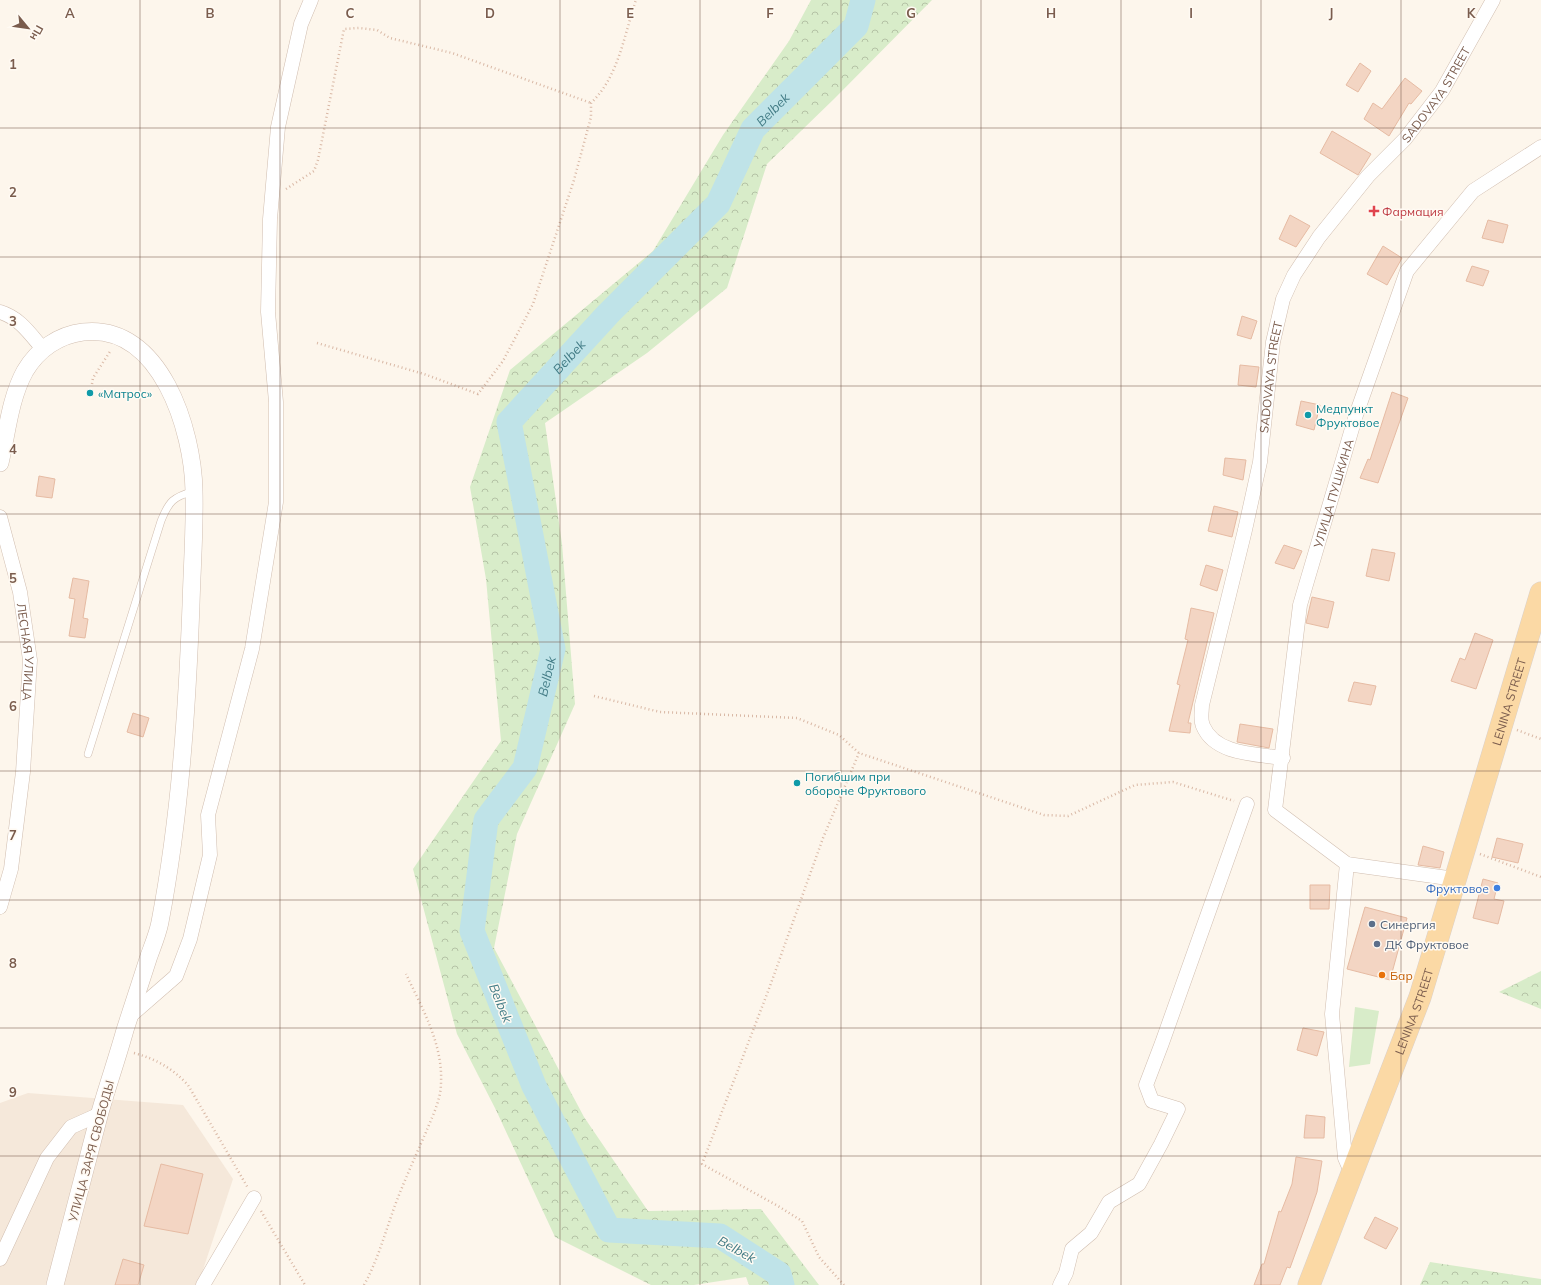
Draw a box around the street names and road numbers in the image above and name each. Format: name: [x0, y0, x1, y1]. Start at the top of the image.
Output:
street label: SADOVAYA STREET: [1398, 43, 1473, 145]
street label: SADOVAYA STREET: [1256, 319, 1285, 434]
street label: УЛИЦА ПУШКИНА: [1310, 437, 1356, 550]
street label: ЛЕСНАЯ УЛИЦА: [14, 602, 38, 701]
street label: LENINA STREET: [1488, 655, 1529, 747]
street label: LENINA STREET: [1391, 966, 1436, 1057]
street label: УЛИЦА ЗАРЯ СВОБОДЫ: [65, 1078, 117, 1225]

